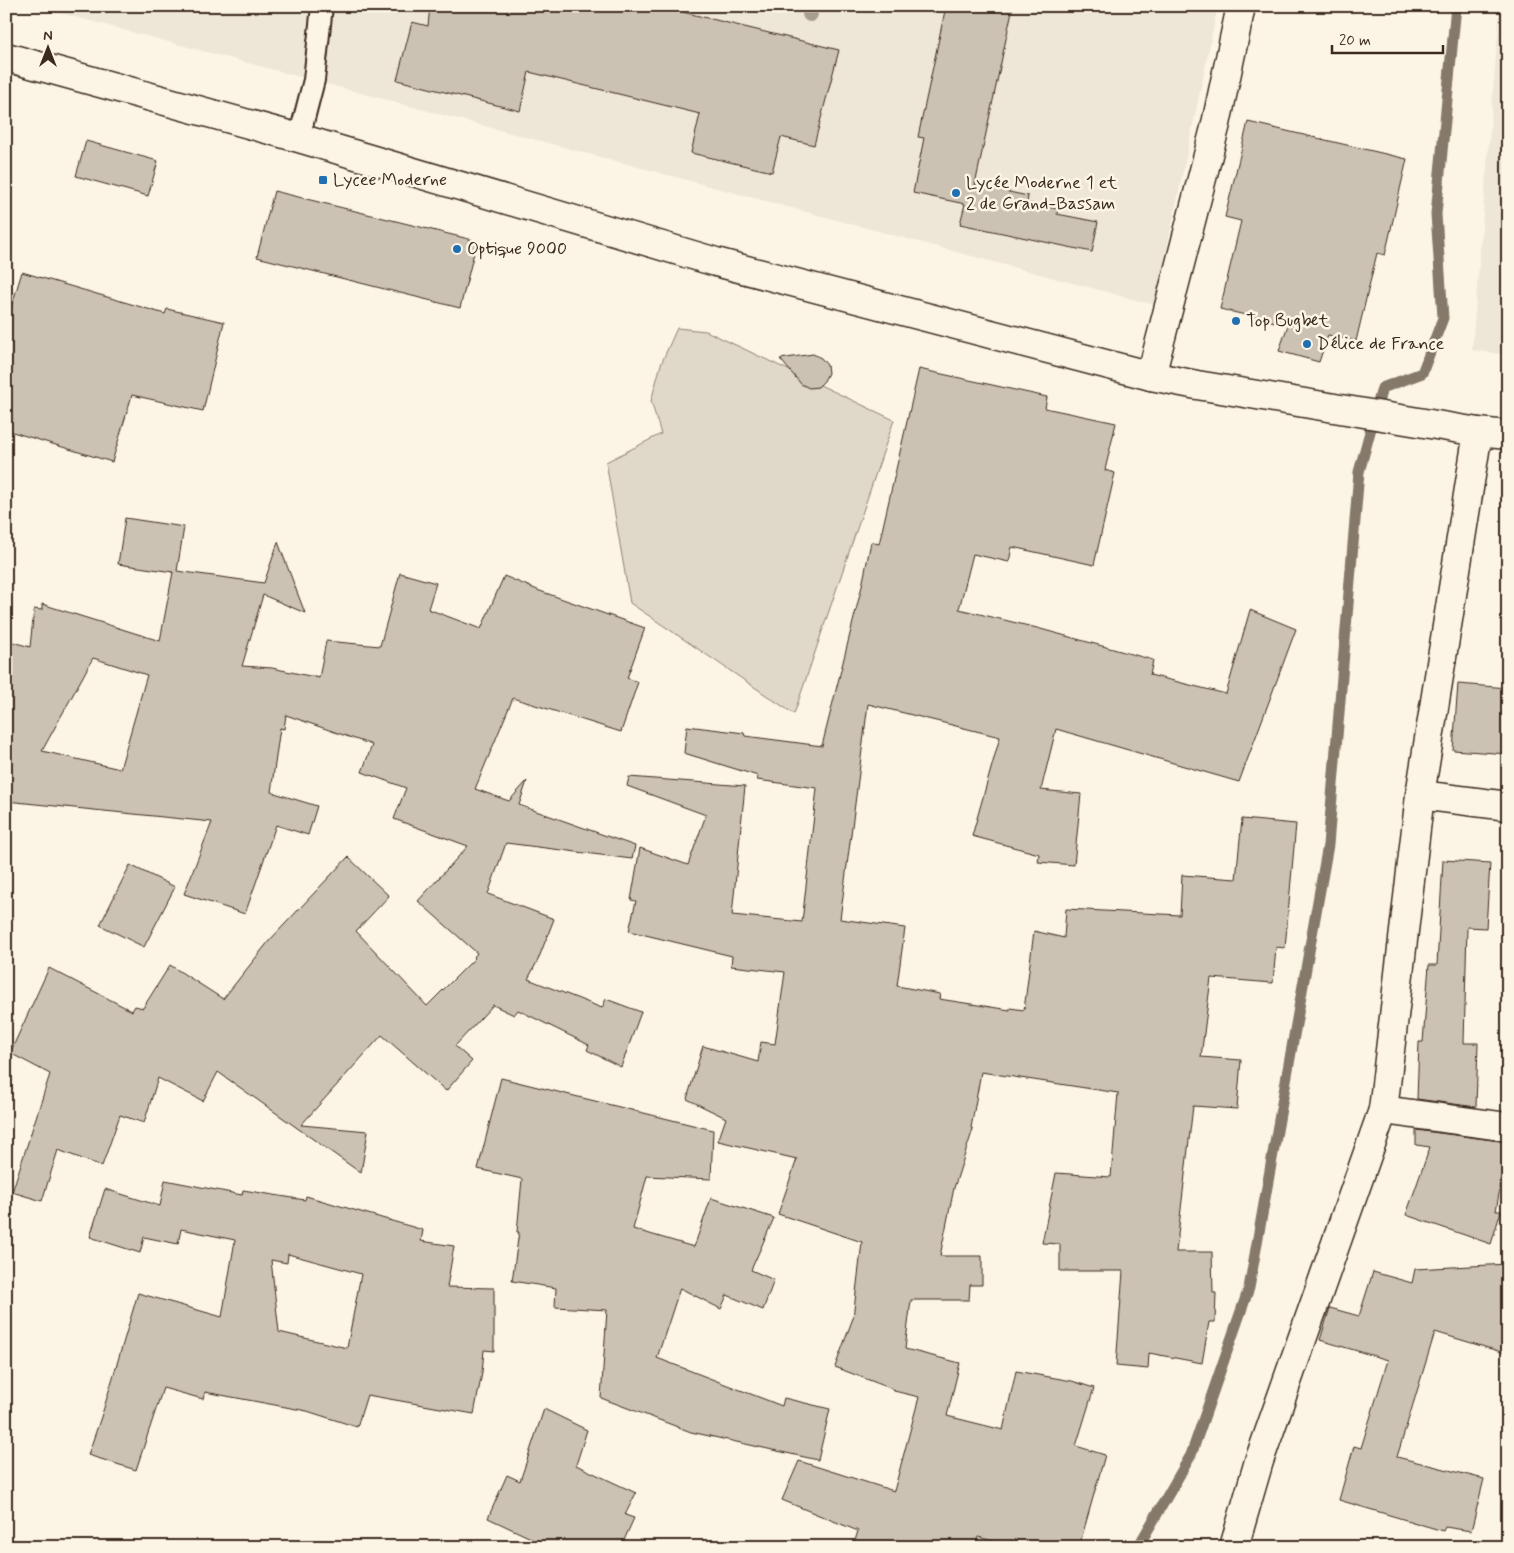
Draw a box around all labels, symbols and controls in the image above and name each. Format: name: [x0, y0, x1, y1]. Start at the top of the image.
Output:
north arrow: [22, 22, 72, 72]
scale bar: [1332, 22, 1443, 54]
text: N: [43, 27, 53, 45]
text: 20 m: [1339, 31, 1371, 51]
place label: Lycee Moderne: [333, 168, 447, 192]
place label: Lycée Moderne 1 et 2 de Grand-Bassam: [966, 171, 1118, 216]
marker: Lycee Moderne: [317, 174, 329, 186]
marker: Lycée Moderne 1 et 2 de Grand-Bassam: [950, 187, 962, 199]
place label: Optique 9000: [467, 237, 567, 261]
marker: Optique 9000: [451, 243, 463, 255]
place label: Top Bugbet: [1246, 309, 1329, 333]
marker: Top Bugbet: [1230, 315, 1242, 327]
place label: Délice de France: [1317, 332, 1445, 356]
marker: Délice de France: [1301, 338, 1313, 350]

